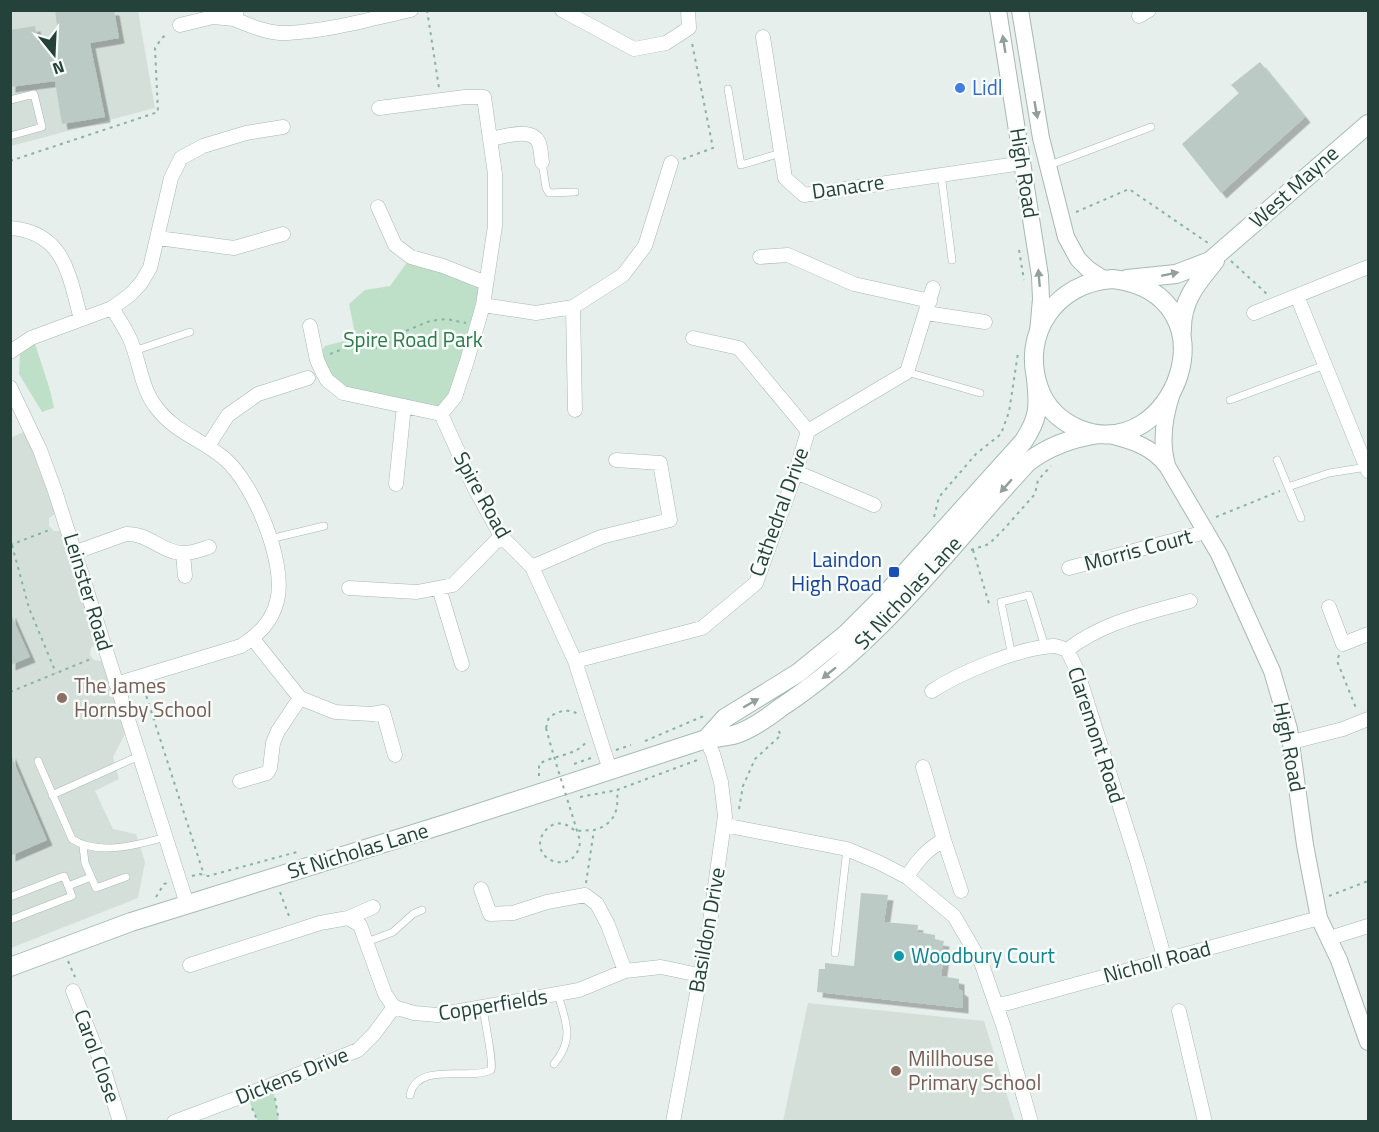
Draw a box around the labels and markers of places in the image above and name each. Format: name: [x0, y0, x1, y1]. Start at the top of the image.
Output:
place label: Lidl: [972, 71, 1003, 103]
marker: Lidl: [953, 81, 967, 95]
place label: Laindon High Road: [791, 543, 882, 599]
marker: Laindon High Road: [887, 565, 901, 579]
place label: The James Hornsby School: [74, 669, 212, 725]
marker: The James Hornsby School: [55, 691, 69, 705]
place label: Woodbury Court: [911, 939, 1055, 971]
marker: Woodbury Court: [892, 949, 906, 963]
place label: Millhouse Primary School: [908, 1042, 1041, 1098]
marker: Millhouse Primary School: [889, 1064, 903, 1078]

